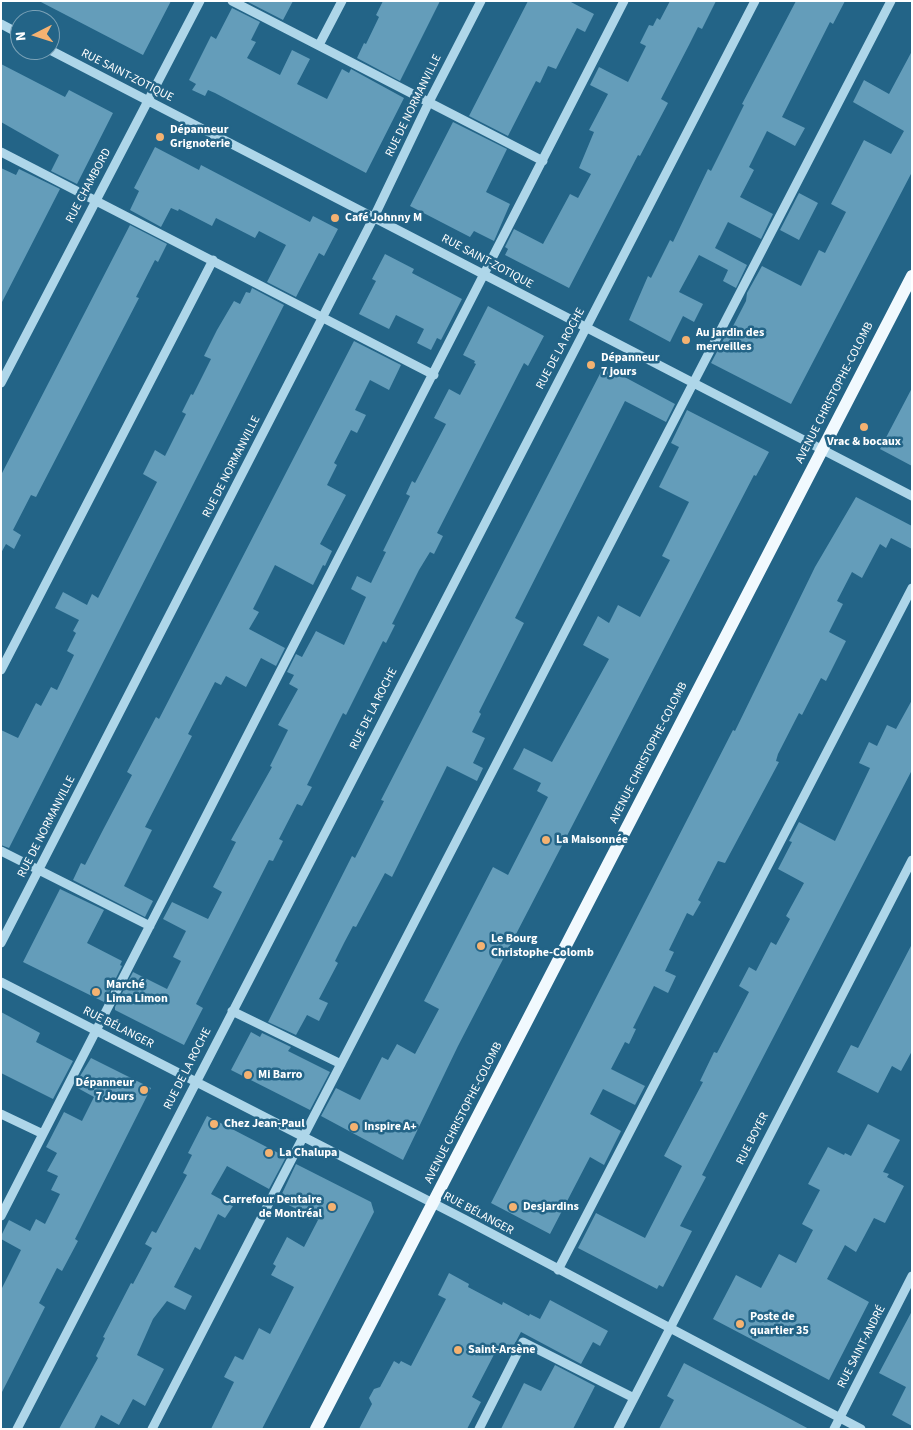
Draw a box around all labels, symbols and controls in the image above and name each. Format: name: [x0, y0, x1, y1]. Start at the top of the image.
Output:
north arrow: [10, 10, 60, 60]
text: N: [11, 31, 31, 42]
street label: RUE SAINT-ZOTIQUE: [78, 46, 176, 106]
street label: RUE DE NORMANVILLE: [383, 52, 445, 160]
place label: Dépanneur Grignoterie: [170, 123, 230, 151]
marker: Dépanneur Grignoterie: [154, 131, 166, 143]
street label: RUE CHAMBORD: [63, 146, 115, 226]
place label: Café Johnny M: [345, 211, 422, 225]
marker: Café Johnny M: [329, 212, 341, 224]
street label: RUE SAINT-ZOTIQUE: [439, 232, 535, 292]
street label: RUE DE LA ROCHE: [534, 306, 588, 392]
street label: AVENUE CHRISTOPHE-COLOMB: [793, 320, 877, 466]
place label: Au jardin des merveilles: [696, 326, 764, 354]
marker: Au jardin des merveilles: [680, 334, 692, 346]
place label: Dépanneur 7 jours: [601, 351, 659, 379]
marker: Dépanneur 7 jours: [585, 359, 597, 371]
street label: RUE DE NORMANVILLE: [200, 414, 264, 520]
marker: Vrac & bocaux: [858, 421, 870, 433]
place label: Vrac & bocaux: [827, 435, 901, 449]
street label: RUE DE LA ROCHE: [347, 666, 401, 752]
street label: AVENUE CHRISTOPHE-COLOMB: [607, 680, 691, 826]
street label: RUE DE NORMANVILLE: [15, 774, 79, 880]
place label: La Maisonnée: [556, 833, 628, 847]
marker: La Maisonnée: [540, 834, 552, 846]
place label: Le Bourg Christophe-Colomb: [491, 932, 594, 960]
marker: Le Bourg Christophe-Colomb: [475, 940, 487, 952]
place label: Marché Lima Limon: [106, 978, 168, 1006]
marker: Marché Lima Limon: [90, 986, 102, 998]
street label: RUE BÉLANGER: [80, 1004, 156, 1052]
street label: RUE DE LA ROCHE: [161, 1026, 215, 1112]
street label: AVENUE CHRISTOPHE-COLOMB: [422, 1040, 506, 1186]
place label: Mi Barro: [258, 1068, 303, 1082]
marker: Mi Barro: [242, 1069, 254, 1081]
place label: Dépanneur 7 Jours: [76, 1076, 134, 1104]
marker: Dépanneur 7 Jours: [138, 1084, 150, 1096]
street label: RUE BOYER: [734, 1110, 772, 1168]
place label: Chez Jean-Paul: [224, 1117, 305, 1131]
marker: Chez Jean-Paul: [208, 1118, 220, 1130]
place label: Inspire A+: [364, 1120, 416, 1134]
marker: Inspire A+: [348, 1121, 360, 1133]
place label: La Chalupa: [279, 1146, 337, 1160]
marker: La Chalupa: [263, 1147, 275, 1159]
street label: RUE BÉLANGER: [440, 1189, 516, 1239]
place label: Carrefour Dentaire de Montréal: [223, 1193, 322, 1221]
place label: Desjardins: [523, 1200, 579, 1214]
marker: Carrefour Dentaire de Montréal: [326, 1201, 338, 1213]
marker: Desjardins: [507, 1201, 519, 1213]
street label: RUE SAINT-ANDRÉ: [835, 1303, 889, 1391]
place label: Poste de quartier 35: [750, 1310, 809, 1338]
marker: Poste de quartier 35: [734, 1318, 746, 1330]
place label: Saint-Arsène: [468, 1343, 535, 1357]
marker: Saint-Arsène: [452, 1344, 464, 1356]

